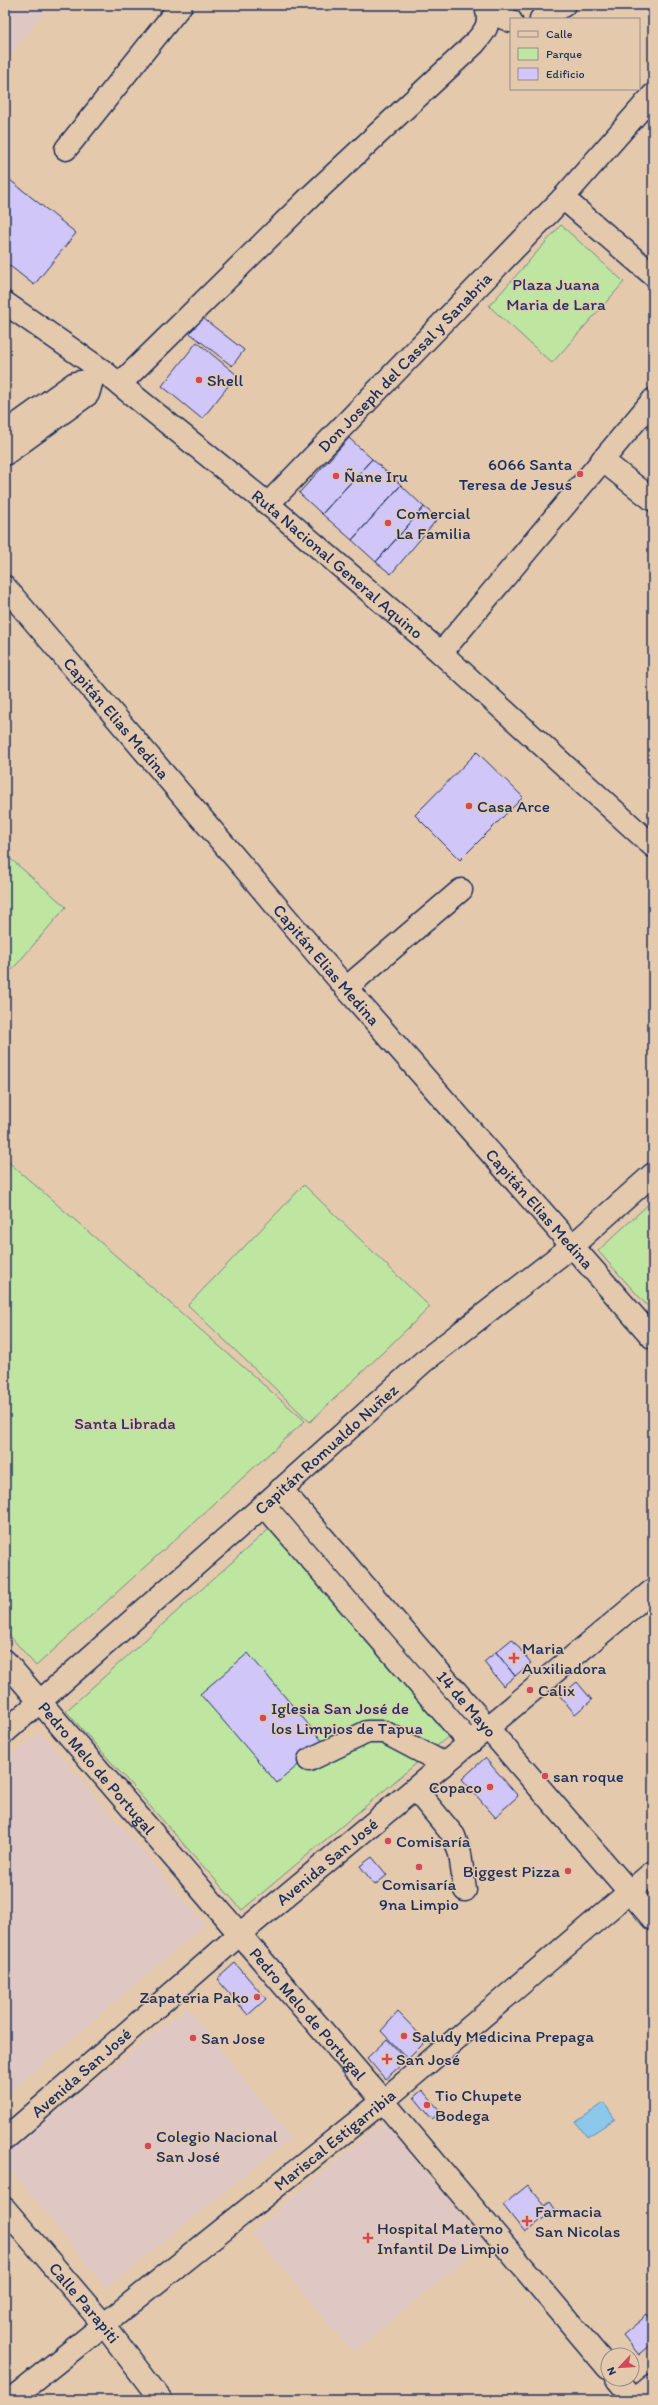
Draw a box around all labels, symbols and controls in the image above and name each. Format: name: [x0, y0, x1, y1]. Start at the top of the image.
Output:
legend: [510, 18, 640, 90]
text: Calle: [546, 27, 573, 41]
text: Parque: [546, 47, 582, 61]
text: Edificio: [546, 67, 585, 81]
street label: Don Joseph del Cassal y Sanabria: [314, 268, 496, 456]
park label: Plaza Juana Maria de Lara: [506, 274, 606, 314]
place label: Shell: [207, 370, 244, 390]
marker: Shell: [194, 375, 204, 385]
place label: 6066 Santa Teresa de Jesus: [459, 454, 572, 494]
place label: Ñane Iru: [344, 466, 409, 486]
marker: 6066 Santa Teresa de Jesus: [575, 469, 585, 479]
marker: Ñane Iru: [331, 471, 341, 481]
street label: Ruta Nacional General Aquino: [248, 485, 427, 643]
place label: Comercial La Familia: [396, 503, 471, 543]
marker: Comercial La Familia: [383, 518, 393, 528]
street label: Capitán Elias Medina: [59, 653, 174, 783]
place label: Casa Arce: [477, 796, 550, 816]
marker: Casa Arce: [464, 801, 474, 811]
street label: Capitán Elias Medina: [269, 900, 384, 1029]
street label: Capitán Elias Medina: [482, 1144, 598, 1273]
street label: Capitán Romualdo Nuñez: [250, 1379, 402, 1519]
park label: Santa Librada: [74, 1413, 176, 1433]
place label: Maria Auxiliadora: [522, 1638, 607, 1678]
marker: Maria Auxiliadora: [509, 1653, 519, 1663]
street label: 14 de Mayo: [433, 1666, 501, 1741]
place label: Calix: [538, 1680, 575, 1700]
marker: Calix: [525, 1685, 535, 1695]
street label: Pedro Melo de Portugal: [34, 1697, 160, 1839]
place label: Iglesia San José de los Limpios de Tapua: [271, 1698, 423, 1738]
marker: Iglesia San José de los Limpios de Tapua: [258, 1713, 268, 1723]
place label: san roque: [553, 1766, 624, 1786]
marker: san roque: [540, 1771, 550, 1781]
place label: Copaco: [429, 1777, 482, 1797]
marker: Copaco: [485, 1782, 495, 1792]
street label: Avenida San José: [272, 1814, 382, 1910]
place label: Comisaría: [396, 1831, 471, 1851]
marker: Comisaría: [383, 1836, 393, 1846]
place label: Biggest Pizza: [463, 1861, 560, 1881]
marker: Comisaría 9na Limpio: [414, 1862, 424, 1872]
marker: Biggest Pizza: [563, 1866, 573, 1876]
place label: Comisaría 9na Limpio: [379, 1874, 459, 1914]
street label: Pedro Melo de Portugal: [245, 1943, 371, 2084]
place label: Zapateria Pako: [139, 1987, 249, 2007]
marker: Zapateria Pako: [252, 1992, 262, 2002]
street label: Avenida San José: [27, 2024, 135, 2122]
place label: Saludy Medicina Prepaga: [412, 2026, 594, 2046]
place label: San Jose: [201, 2028, 265, 2048]
marker: Saludy Medicina Prepaga: [399, 2031, 409, 2041]
marker: San Jose: [188, 2033, 198, 2043]
place label: San José: [396, 2049, 460, 2069]
marker: San José: [381, 2053, 393, 2065]
street label: Mariscal Estigarribia: [270, 2085, 399, 2195]
place label: Tio Chupete Bodega: [435, 2085, 522, 2125]
marker: Tio Chupete Bodega: [422, 2100, 432, 2110]
place label: Colegio Nacional San José: [156, 2126, 278, 2166]
marker: Colegio Nacional San José: [143, 2141, 153, 2151]
place label: Farmacia San Nicolas: [535, 2201, 620, 2241]
marker: Farmacia San Nicolas: [522, 2216, 532, 2226]
place label: Hospital Materno Infantil De Limpio: [377, 2218, 509, 2258]
marker: Hospital Materno Infantil De Limpio: [362, 2232, 374, 2244]
street label: Calle Parapiti: [45, 2258, 124, 2347]
north arrow: [600, 2347, 640, 2387]
text: N: [604, 2365, 619, 2377]

